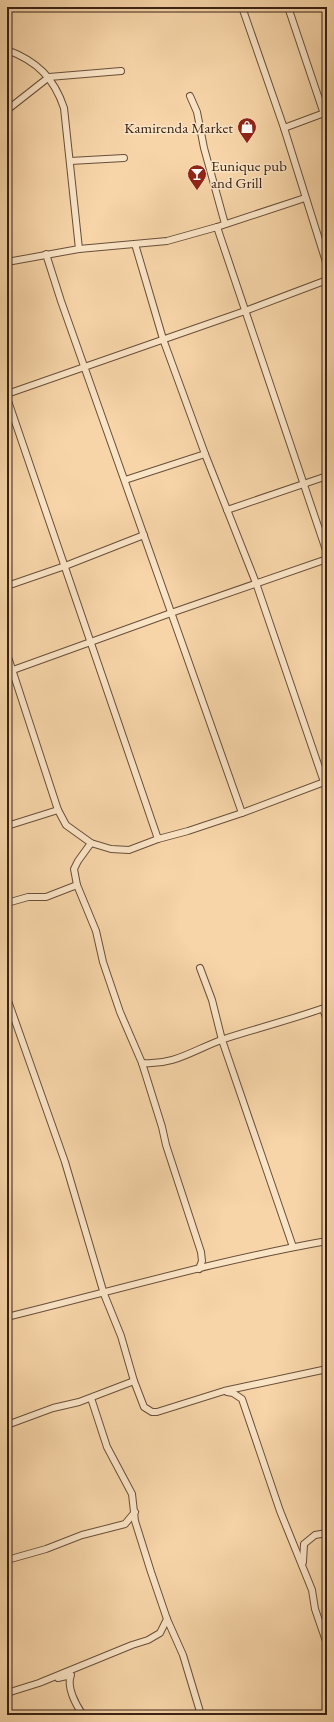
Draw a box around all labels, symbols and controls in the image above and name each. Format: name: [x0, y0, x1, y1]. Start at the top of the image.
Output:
shop icon: Kamirenda Market: [236, 116, 258, 144]
place label: Kamirenda Market: [124, 118, 233, 137]
place label: Eunique pub and Grill: [211, 156, 287, 192]
bar icon: Eunique pub and Grill: [186, 163, 208, 191]

